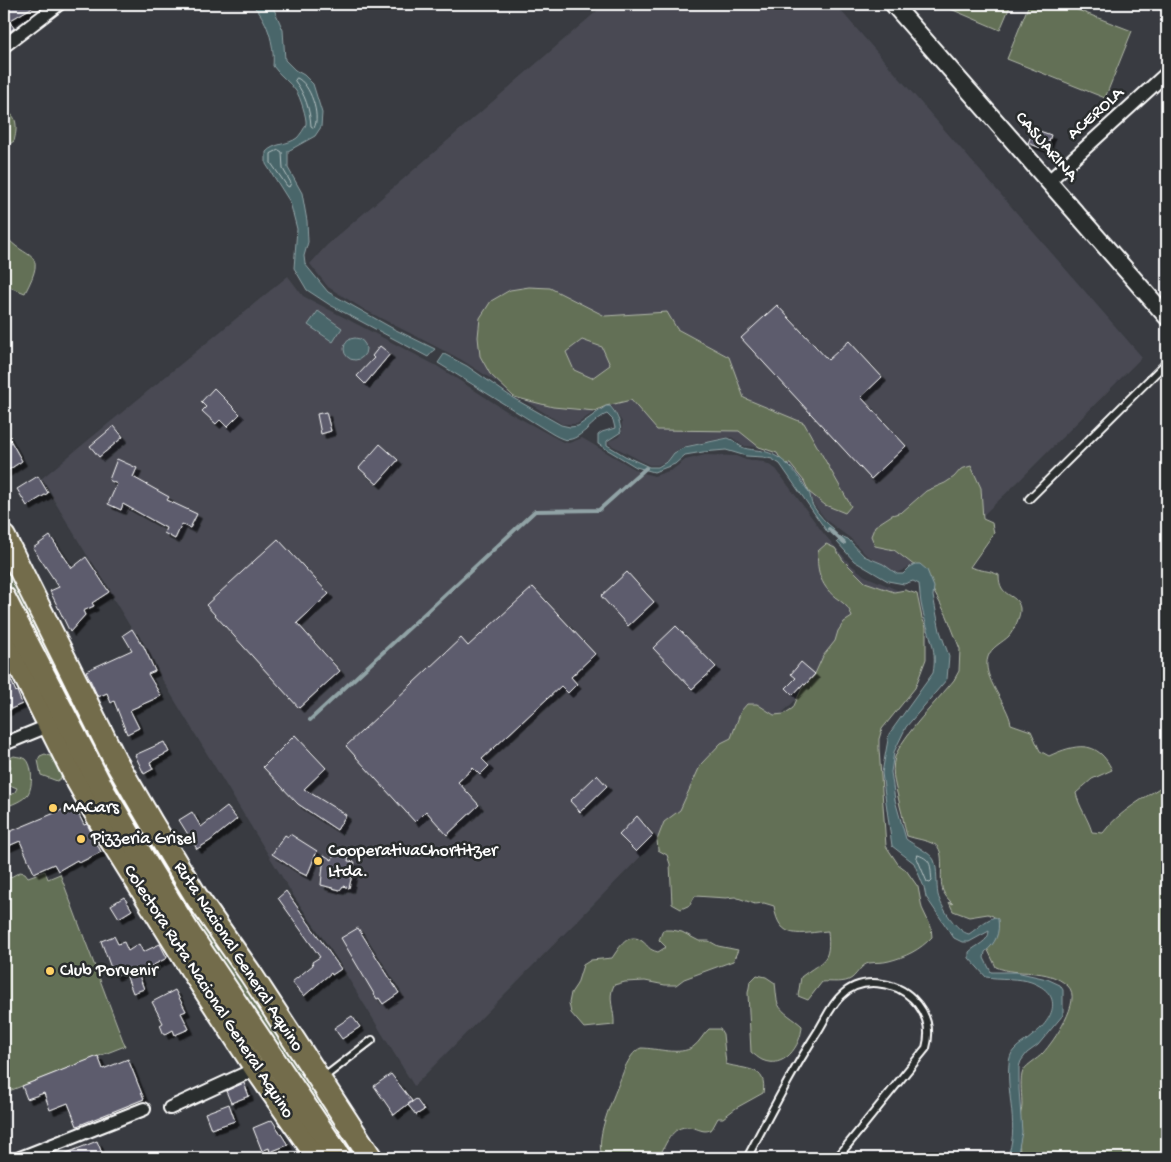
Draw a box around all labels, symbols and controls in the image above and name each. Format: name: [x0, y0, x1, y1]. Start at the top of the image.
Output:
street label: ACEROLA: [1063, 82, 1130, 145]
street label: CASUARINA: [1010, 108, 1083, 187]
place label: MACars: [63, 798, 120, 819]
marker: MACars: [47, 802, 59, 814]
place label: Pizzeria Grisel: [90, 829, 196, 850]
marker: Pizzeria Grisel: [75, 833, 87, 845]
place label: CooperativaChortitzer Ltda.: [328, 841, 499, 883]
marker: CooperativaChortitzer Ltda.: [312, 855, 324, 867]
street label: Ruta Nacional General Aquino: [169, 858, 307, 1056]
street label: Colectora Ruta Nacional General Aquino: [118, 861, 298, 1123]
place label: Club Porvenir: [60, 961, 159, 982]
marker: Club Porvenir: [44, 965, 56, 977]

